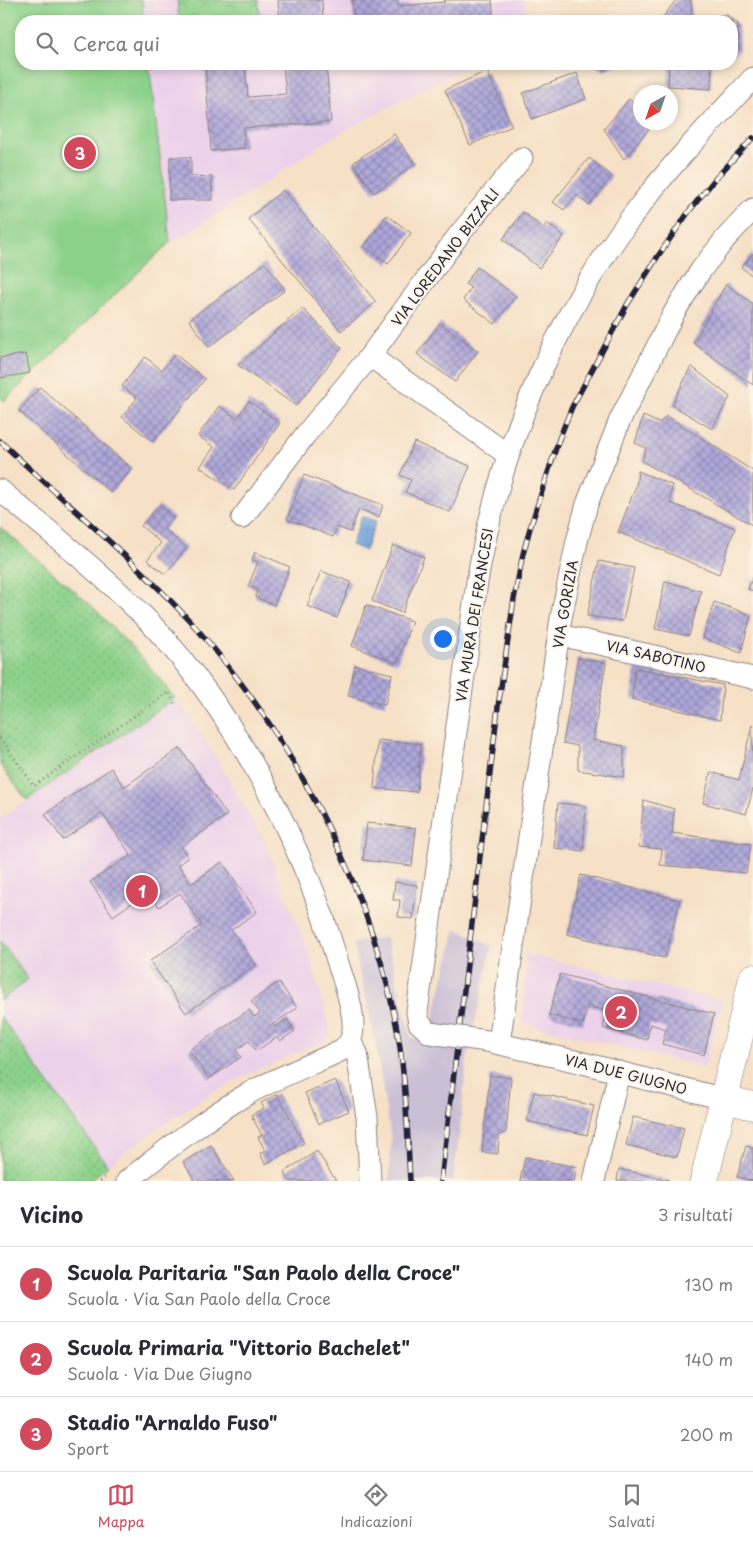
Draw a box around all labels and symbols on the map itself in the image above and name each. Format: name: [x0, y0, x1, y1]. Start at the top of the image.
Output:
north arrow: [633, 85, 678, 130]
pin: 3: [64, 134, 96, 172]
street label: VIA LOREDANO BIZZALI: [386, 184, 504, 330]
street label: VIA MURA DEI FRANCESI: [450, 526, 498, 704]
street label: VIA GORIZIA: [547, 558, 583, 650]
your location: [430, 626, 456, 652]
street label: VIA SABOTINO: [604, 634, 708, 678]
pin: 1: [126, 872, 158, 910]
pin: 2: [605, 993, 637, 1031]
street label: VIA DUE GIUGNO: [563, 1049, 689, 1099]

